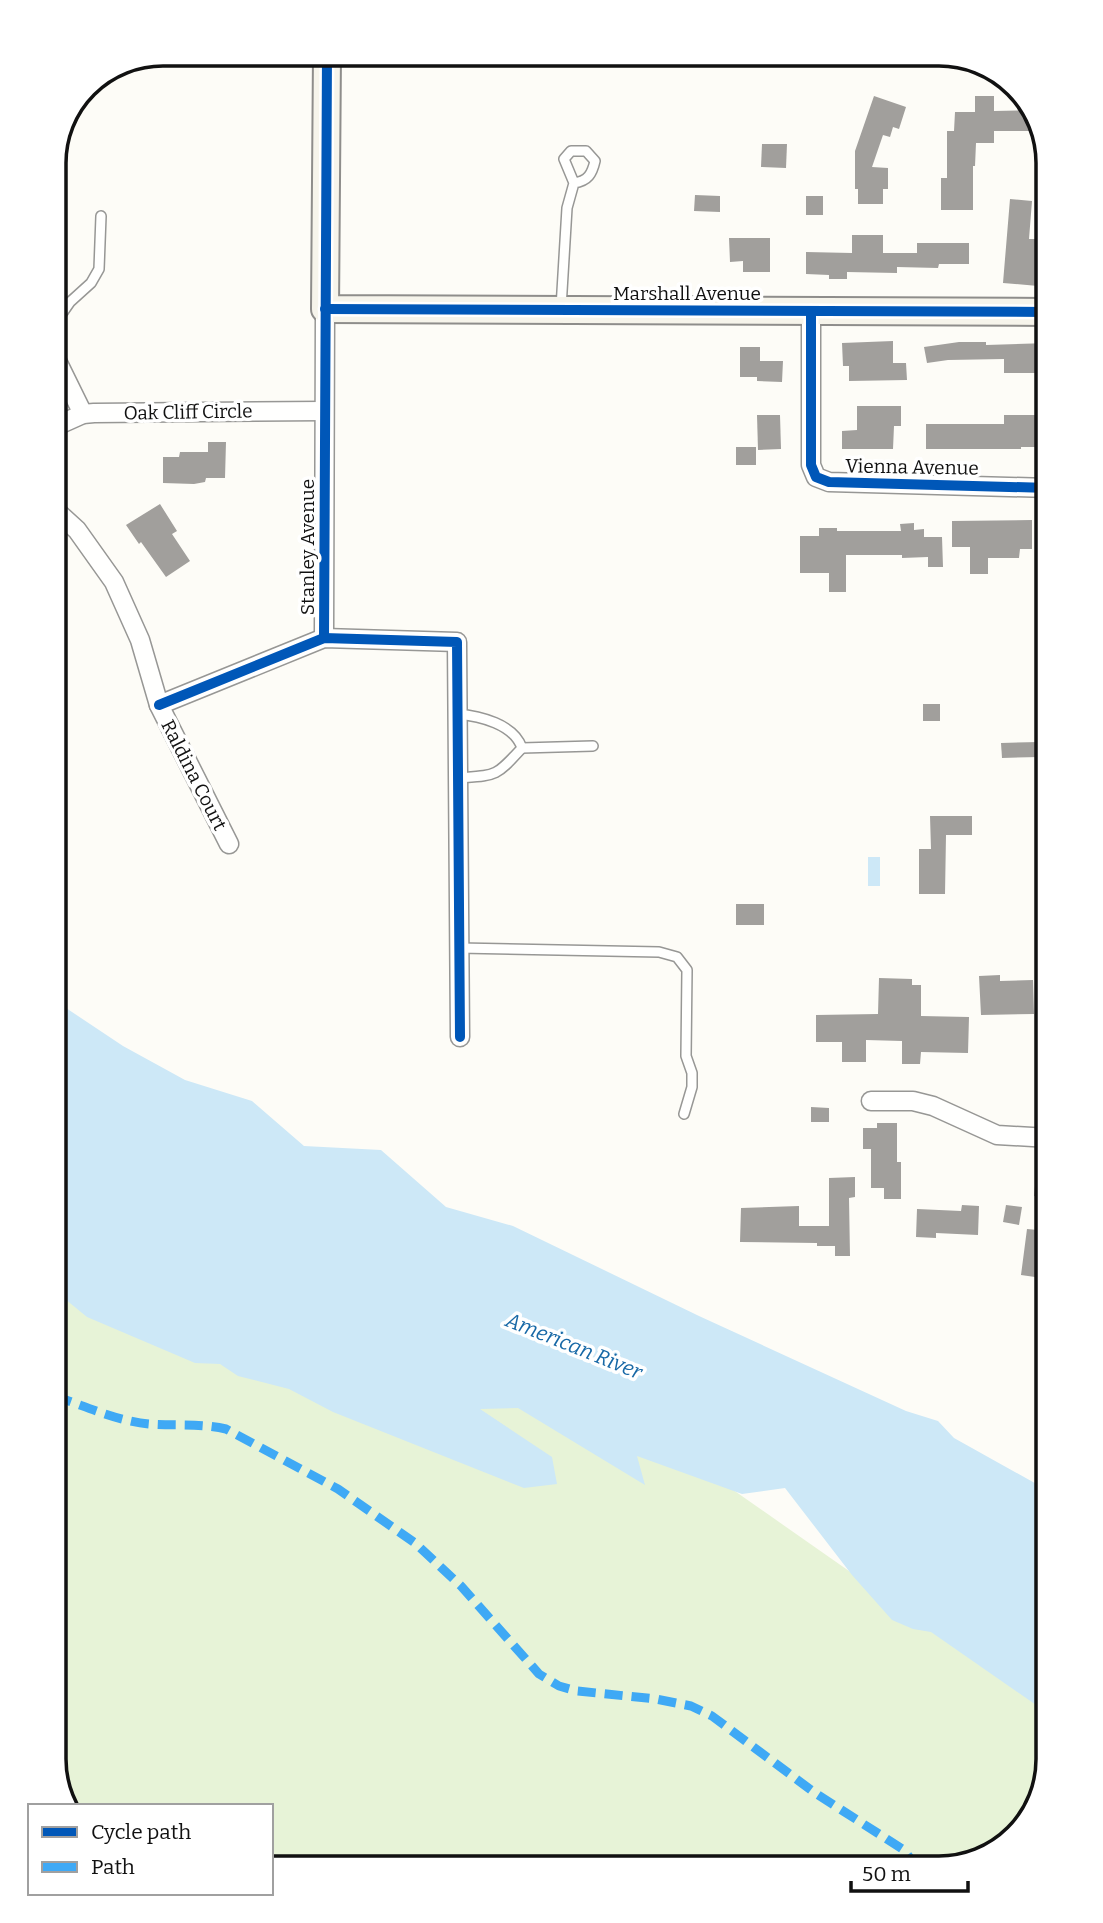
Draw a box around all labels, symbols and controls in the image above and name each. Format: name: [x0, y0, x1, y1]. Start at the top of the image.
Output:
street label: Marshall Avenue: [613, 282, 761, 305]
street label: Oak Cliff Circle: [123, 399, 253, 425]
street label: Vienna Avenue: [845, 454, 979, 480]
street label: Stanley Avenue: [296, 479, 319, 615]
street label: Raldina Court: [156, 716, 232, 834]
water label: American River: [501, 1306, 647, 1386]
legend: [28, 1804, 273, 1895]
text: Cycle path: [91, 1819, 191, 1845]
scale bar: [851, 1850, 968, 1894]
text: Path: [91, 1854, 135, 1880]
text: 50 m: [862, 1861, 911, 1887]

